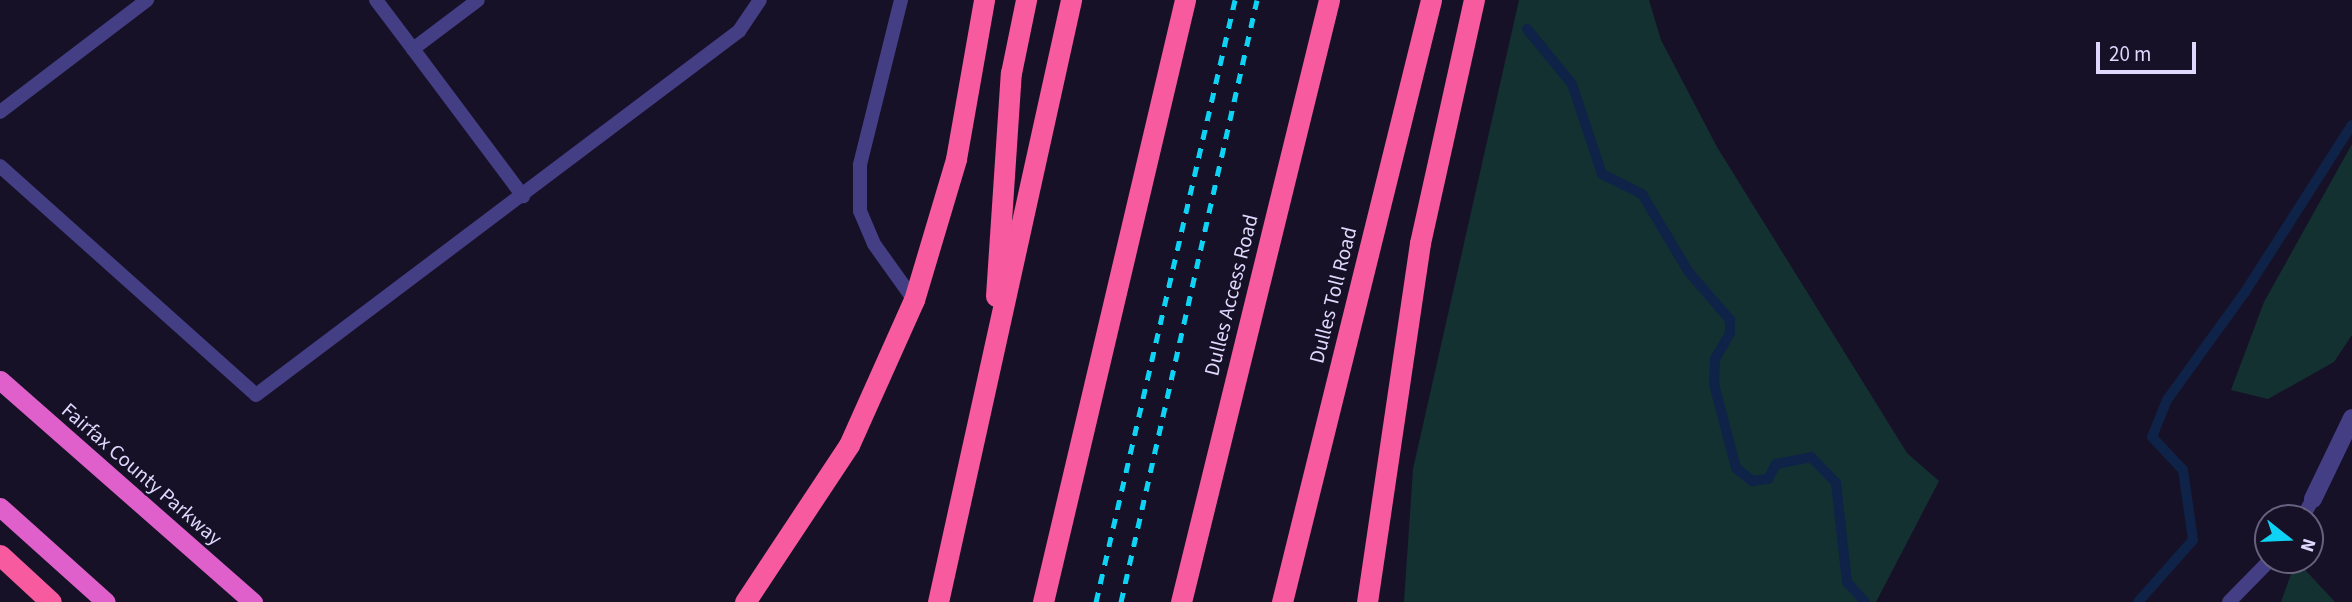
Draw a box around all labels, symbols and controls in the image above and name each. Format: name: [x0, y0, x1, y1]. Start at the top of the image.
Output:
scale bar: [2100, 28, 2200, 72]
text: 20 m: [2109, 39, 2151, 69]
street label: Dulles Access Road: [1199, 212, 1263, 378]
street label: Dulles Toll Road: [1304, 224, 1362, 366]
street label: Fairfax County Parkway: [57, 397, 227, 551]
north arrow: [2254, 504, 2324, 574]
text: N: [2293, 535, 2322, 555]

